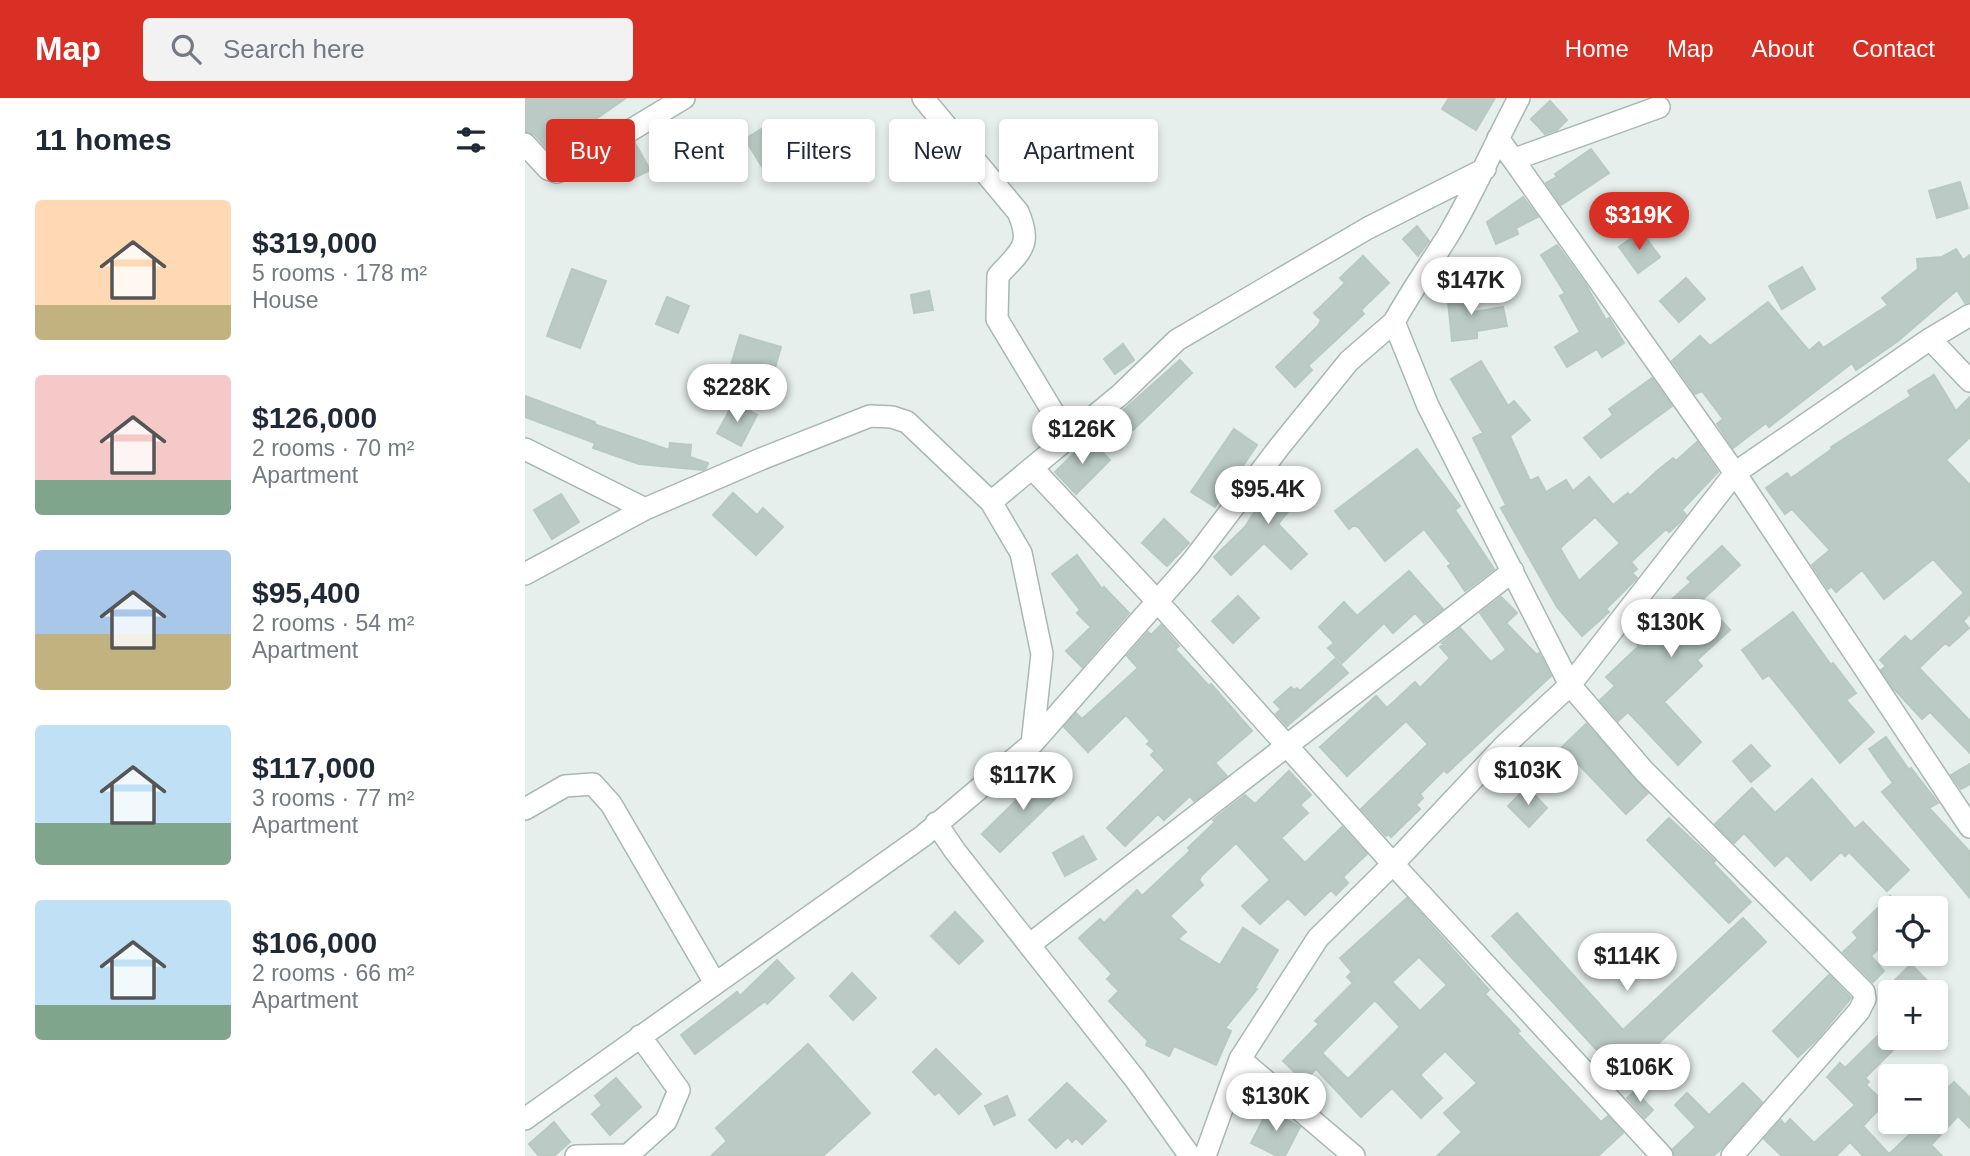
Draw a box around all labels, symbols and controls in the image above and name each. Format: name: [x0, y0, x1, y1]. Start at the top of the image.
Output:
search box: [143, 18, 633, 81]
text: Map: [35, 30, 101, 67]
icon: search: [167, 30, 205, 68]
text: Search here: [223, 34, 365, 64]
text: Home: [1565, 35, 1629, 62]
text: Map: [1667, 35, 1714, 62]
text: About: [1752, 35, 1814, 62]
text: Contact: [1852, 35, 1935, 62]
chip: Buy: [546, 119, 635, 182]
chip: Rent: [649, 119, 748, 182]
chip: Filters: [762, 119, 875, 182]
chip: New: [889, 119, 985, 182]
chip: Apartment: [999, 119, 1158, 182]
icon: filters: [452, 121, 490, 159]
text: 11 homes: [35, 123, 172, 156]
pin: $319K: [1590, 192, 1688, 252]
text: $319K: [1605, 202, 1673, 228]
text: $319,000: [252, 226, 377, 259]
icon: home: [91, 228, 175, 312]
pin: $147K: [1422, 258, 1520, 317]
text: 5 rooms · 178 m²: [252, 260, 427, 286]
text: $147K: [1437, 267, 1505, 293]
text: House: [252, 287, 318, 313]
pin: $228K: [688, 364, 786, 424]
text: $228K: [703, 374, 771, 400]
text: $126,000: [252, 401, 377, 434]
icon: home: [91, 403, 175, 487]
pin: $126K: [1033, 406, 1131, 466]
text: $126K: [1048, 416, 1116, 442]
text: 2 rooms · 70 m²: [252, 435, 414, 461]
text: Apartment: [252, 462, 358, 488]
pin: $95.4K: [1211, 466, 1325, 526]
text: $95.4K: [1231, 476, 1305, 502]
text: $95,400: [252, 576, 360, 609]
icon: home: [91, 578, 175, 662]
pin: $130K: [1622, 600, 1720, 659]
text: $130K: [1637, 609, 1705, 635]
text: 2 rooms · 54 m²: [252, 610, 414, 636]
text: Apartment: [252, 637, 358, 663]
pin: $103K: [1479, 748, 1577, 807]
text: $117,000: [252, 751, 375, 784]
pin: $117K: [974, 752, 1072, 812]
icon: home: [91, 753, 175, 837]
text: $103K: [1494, 757, 1562, 783]
text: $117K: [990, 762, 1056, 788]
text: 3 rooms · 77 m²: [252, 785, 414, 811]
text: Apartment: [252, 812, 358, 838]
map controls: [1878, 896, 1948, 1134]
button: locate: [1878, 896, 1948, 966]
text: $106,000: [252, 926, 377, 959]
icon: home: [91, 928, 175, 1012]
pin: $114K: [1578, 934, 1676, 993]
text: $114K: [1594, 943, 1660, 969]
text: 2 rooms · 66 m²: [252, 960, 414, 986]
button: +: [1878, 980, 1948, 1050]
text: Apartment: [252, 987, 358, 1013]
pin: $106K: [1591, 1044, 1689, 1104]
text: $106K: [1606, 1054, 1674, 1080]
button: −: [1878, 1064, 1948, 1134]
pin: $130K: [1227, 1074, 1325, 1133]
text: $130K: [1242, 1083, 1310, 1109]

